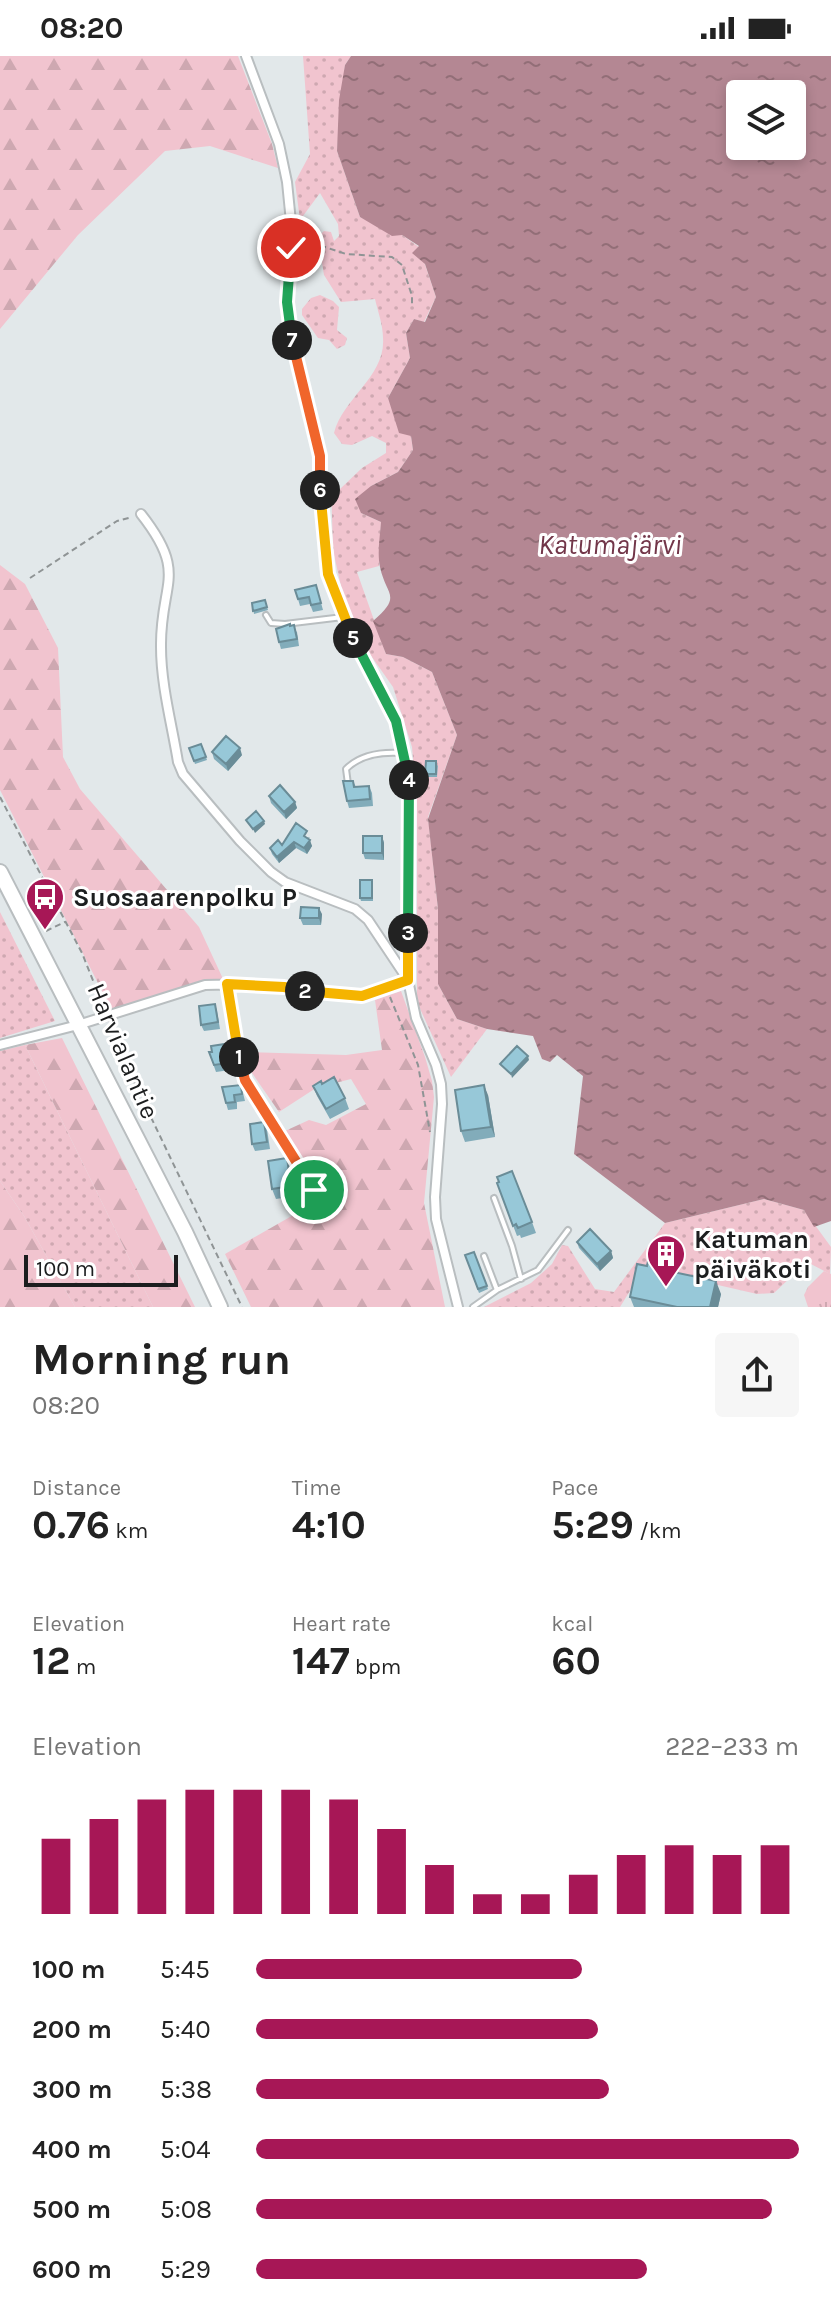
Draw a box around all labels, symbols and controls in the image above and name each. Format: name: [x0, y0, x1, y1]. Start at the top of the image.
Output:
text: 08:20: [40, 10, 124, 46]
map controls: [726, 80, 806, 160]
button: layers: [726, 80, 806, 160]
pin: [257, 214, 325, 282]
icon: check: [269, 226, 313, 270]
pin: 7: [272, 320, 312, 360]
text: 7: [287, 327, 297, 353]
pin: 6: [300, 470, 340, 510]
text: 6: [313, 477, 327, 503]
water label: Katumajärvi: [538, 528, 682, 561]
pin: 5: [333, 618, 373, 658]
text: 5: [347, 625, 359, 651]
pin: 4: [389, 760, 429, 800]
text: 4: [402, 767, 416, 793]
bus stop icon: Suosaarenpolku P: [24, 876, 66, 931]
place label: Suosaarenpolku P: [73, 882, 297, 913]
pin: 3: [388, 913, 428, 953]
text: 3: [401, 920, 415, 946]
pin: 2: [285, 971, 325, 1011]
street label: Harvialantie: [81, 978, 165, 1124]
text: 2: [298, 978, 312, 1004]
pin: 1: [219, 1037, 259, 1077]
text: 1: [235, 1044, 243, 1070]
pin: [280, 1156, 348, 1224]
icon: arrive: [292, 1168, 336, 1212]
place label: Katuman päiväkoti: [694, 1224, 811, 1285]
building icon: Katuman päiväkoti: [645, 1233, 687, 1288]
scale bar: [24, 1251, 178, 1287]
text: 100 m: [36, 1256, 95, 1282]
button: share: [715, 1333, 799, 1417]
text: Morning run: [32, 1334, 291, 1385]
text: 08:20: [32, 1390, 100, 1421]
text: Distance: [32, 1475, 121, 1501]
text: Time: [292, 1475, 341, 1501]
text: Pace: [551, 1475, 598, 1501]
text: 0.76: [32, 1501, 110, 1548]
text: 4:10: [292, 1501, 366, 1548]
text: 5:29: [551, 1501, 634, 1548]
text: km: [110, 1518, 148, 1544]
text: /km: [634, 1518, 682, 1544]
text: Elevation: [32, 1611, 125, 1637]
text: Heart rate: [292, 1611, 391, 1637]
text: kcal: [551, 1611, 593, 1637]
text: 12: [32, 1637, 70, 1684]
text: 147: [292, 1637, 350, 1684]
text: 60: [551, 1637, 601, 1684]
text: m: [70, 1654, 96, 1680]
text: bpm: [350, 1654, 401, 1680]
text: Elevation: [32, 1731, 142, 1762]
text: 222–233 m: [665, 1731, 799, 1762]
text: 100 m: [32, 1954, 105, 1985]
text: 5:45: [160, 1954, 210, 1985]
text: 200 m: [32, 2014, 112, 2045]
text: 5:40: [160, 2014, 211, 2045]
text: 300 m: [32, 2074, 112, 2105]
text: 5:38: [160, 2074, 212, 2105]
text: 400 m: [32, 2134, 112, 2165]
text: 5:04: [160, 2134, 211, 2165]
text: 500 m: [32, 2194, 111, 2225]
text: 5:08: [160, 2194, 212, 2225]
text: 600 m: [32, 2254, 112, 2285]
text: 5:29: [160, 2254, 211, 2285]

